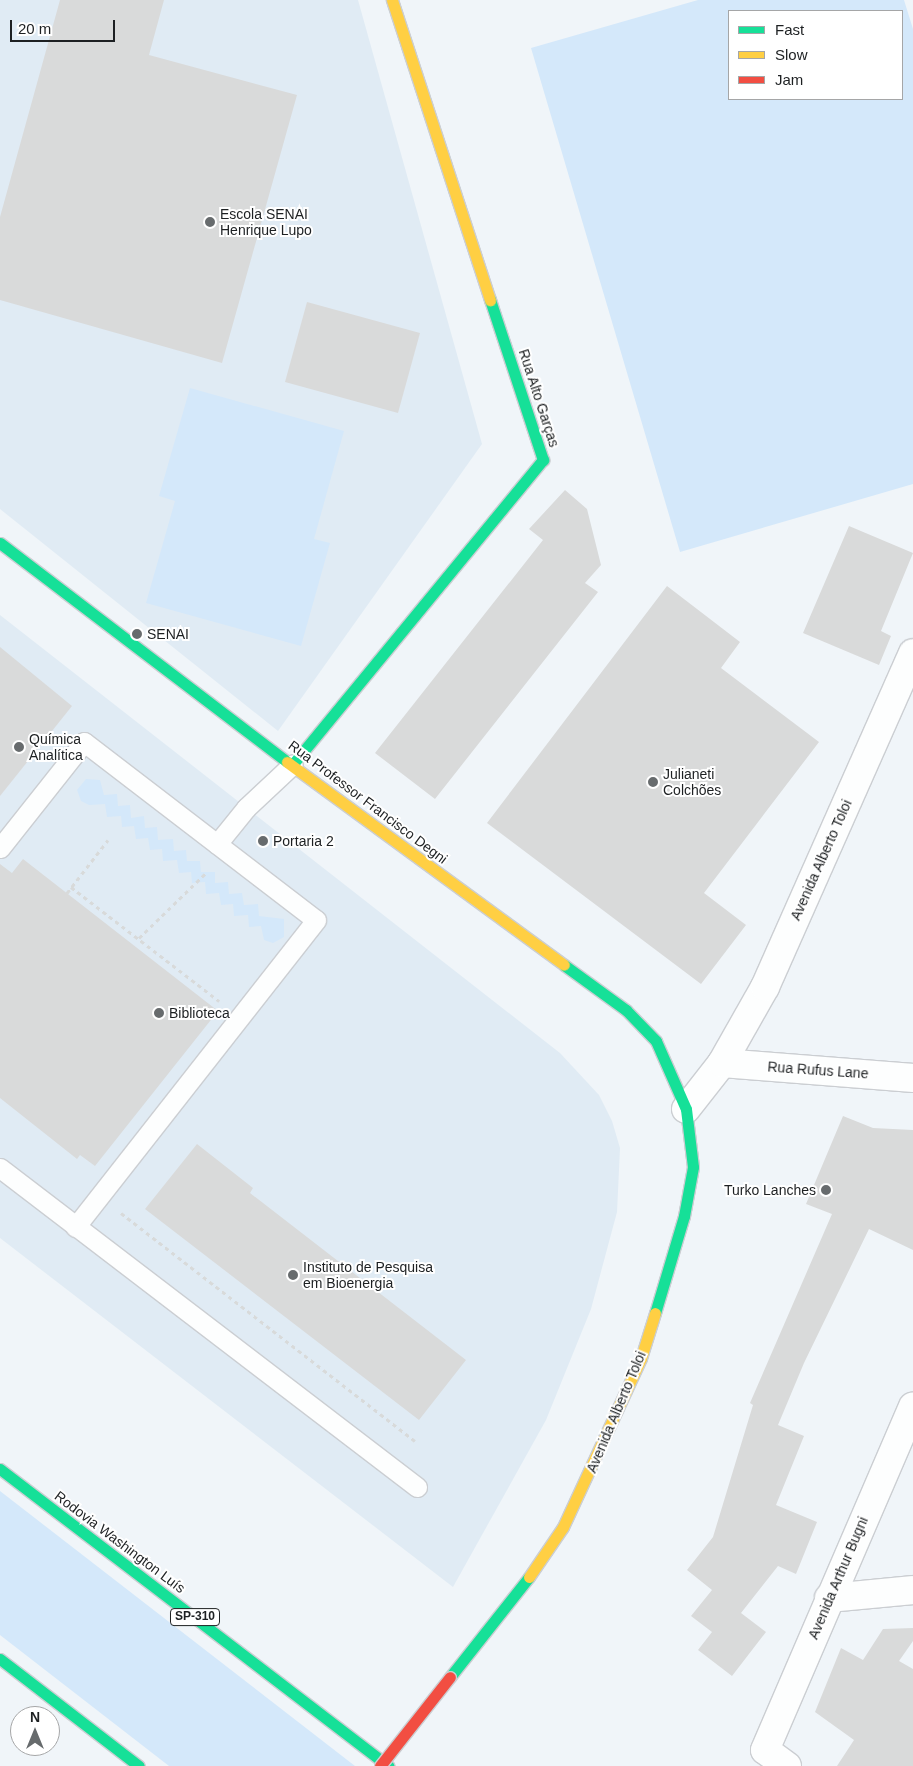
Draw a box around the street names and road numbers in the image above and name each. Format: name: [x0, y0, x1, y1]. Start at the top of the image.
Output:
street label: Rua Alto Garças: [515, 347, 563, 449]
street label: Rua Professor Francisco Degni: [285, 737, 451, 867]
street label: Avenida Alberto Toloi: [787, 797, 855, 923]
street label: Rua Rufus Lane: [767, 1058, 869, 1082]
street label: Avenida Alberto Toloi: [583, 1348, 649, 1476]
street label: Rodovia Washington Luís: [51, 1487, 189, 1597]
street label: Avenida Arthur Bugni: [804, 1514, 872, 1642]
road number: SP-310: [169, 1608, 221, 1626]

